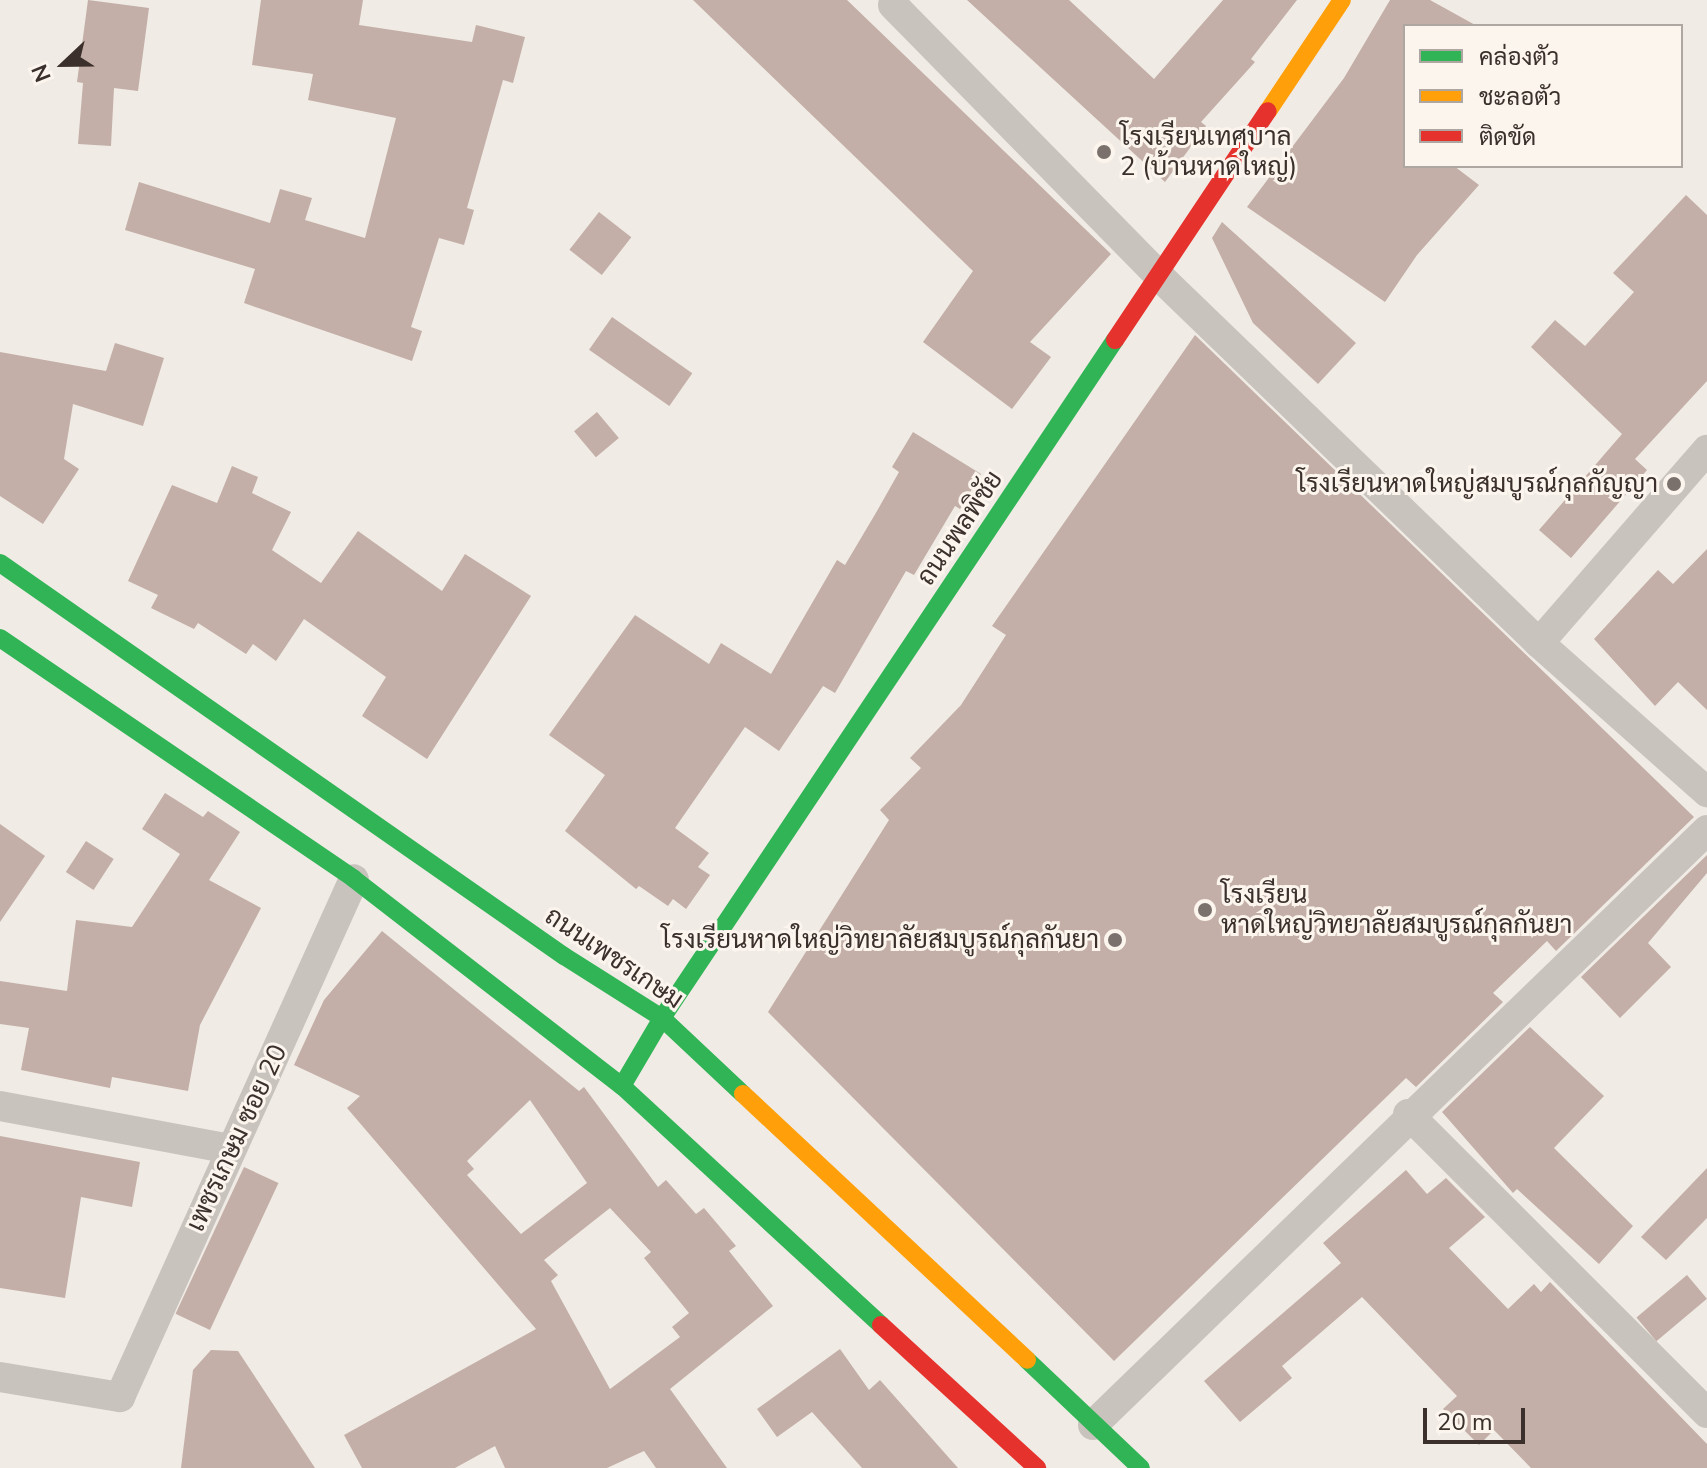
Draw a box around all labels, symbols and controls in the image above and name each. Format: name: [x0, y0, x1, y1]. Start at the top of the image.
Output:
north arrow: [24, 24, 104, 104]
legend: [1403, 24, 1683, 168]
text: คล่องตัว: [1479, 41, 1559, 73]
text: N: [25, 60, 59, 86]
text: ชะลอตัว: [1479, 81, 1561, 113]
place label: โรงเรียนเทศบาล 2 (บ้านหาดใหญ่): [1120, 121, 1297, 182]
text: ติดขัด: [1479, 121, 1536, 153]
marker: โรงเรียนเทศบาล 2 (บ้านหาดใหญ่): [1095, 143, 1113, 161]
street label: ถนนพลพิชัย: [910, 465, 1010, 591]
place label: โรงเรียนหาดใหญ่สมบูรณ์กุลกัญญา: [1296, 468, 1658, 500]
marker: โรงเรียนหาดใหญ่สมบูรณ์กุลกัญญา: [1665, 475, 1683, 493]
place label: โรงเรียน หาดใหญ่วิทยาลัยสมบูรณ์กุลกันยา: [1221, 879, 1572, 940]
street label: ถนนเพชรเกษม: [539, 900, 689, 1016]
marker: โรงเรียน หาดใหญ่วิทยาลัยสมบูรณ์กุลกันยา: [1196, 901, 1214, 919]
place label: โรงเรียนหาดใหญ่วิทยาลัยสมบูรณ์กุลกันยา: [661, 924, 1099, 956]
marker: โรงเรียนหาดใหญ่วิทยาลัยสมบูรณ์กุลกันยา: [1106, 931, 1124, 949]
street label: เพชรเกษม ซอย 20: [180, 1040, 294, 1236]
scale bar: [1427, 1392, 1529, 1442]
text: 20 m: [1437, 1406, 1493, 1438]

